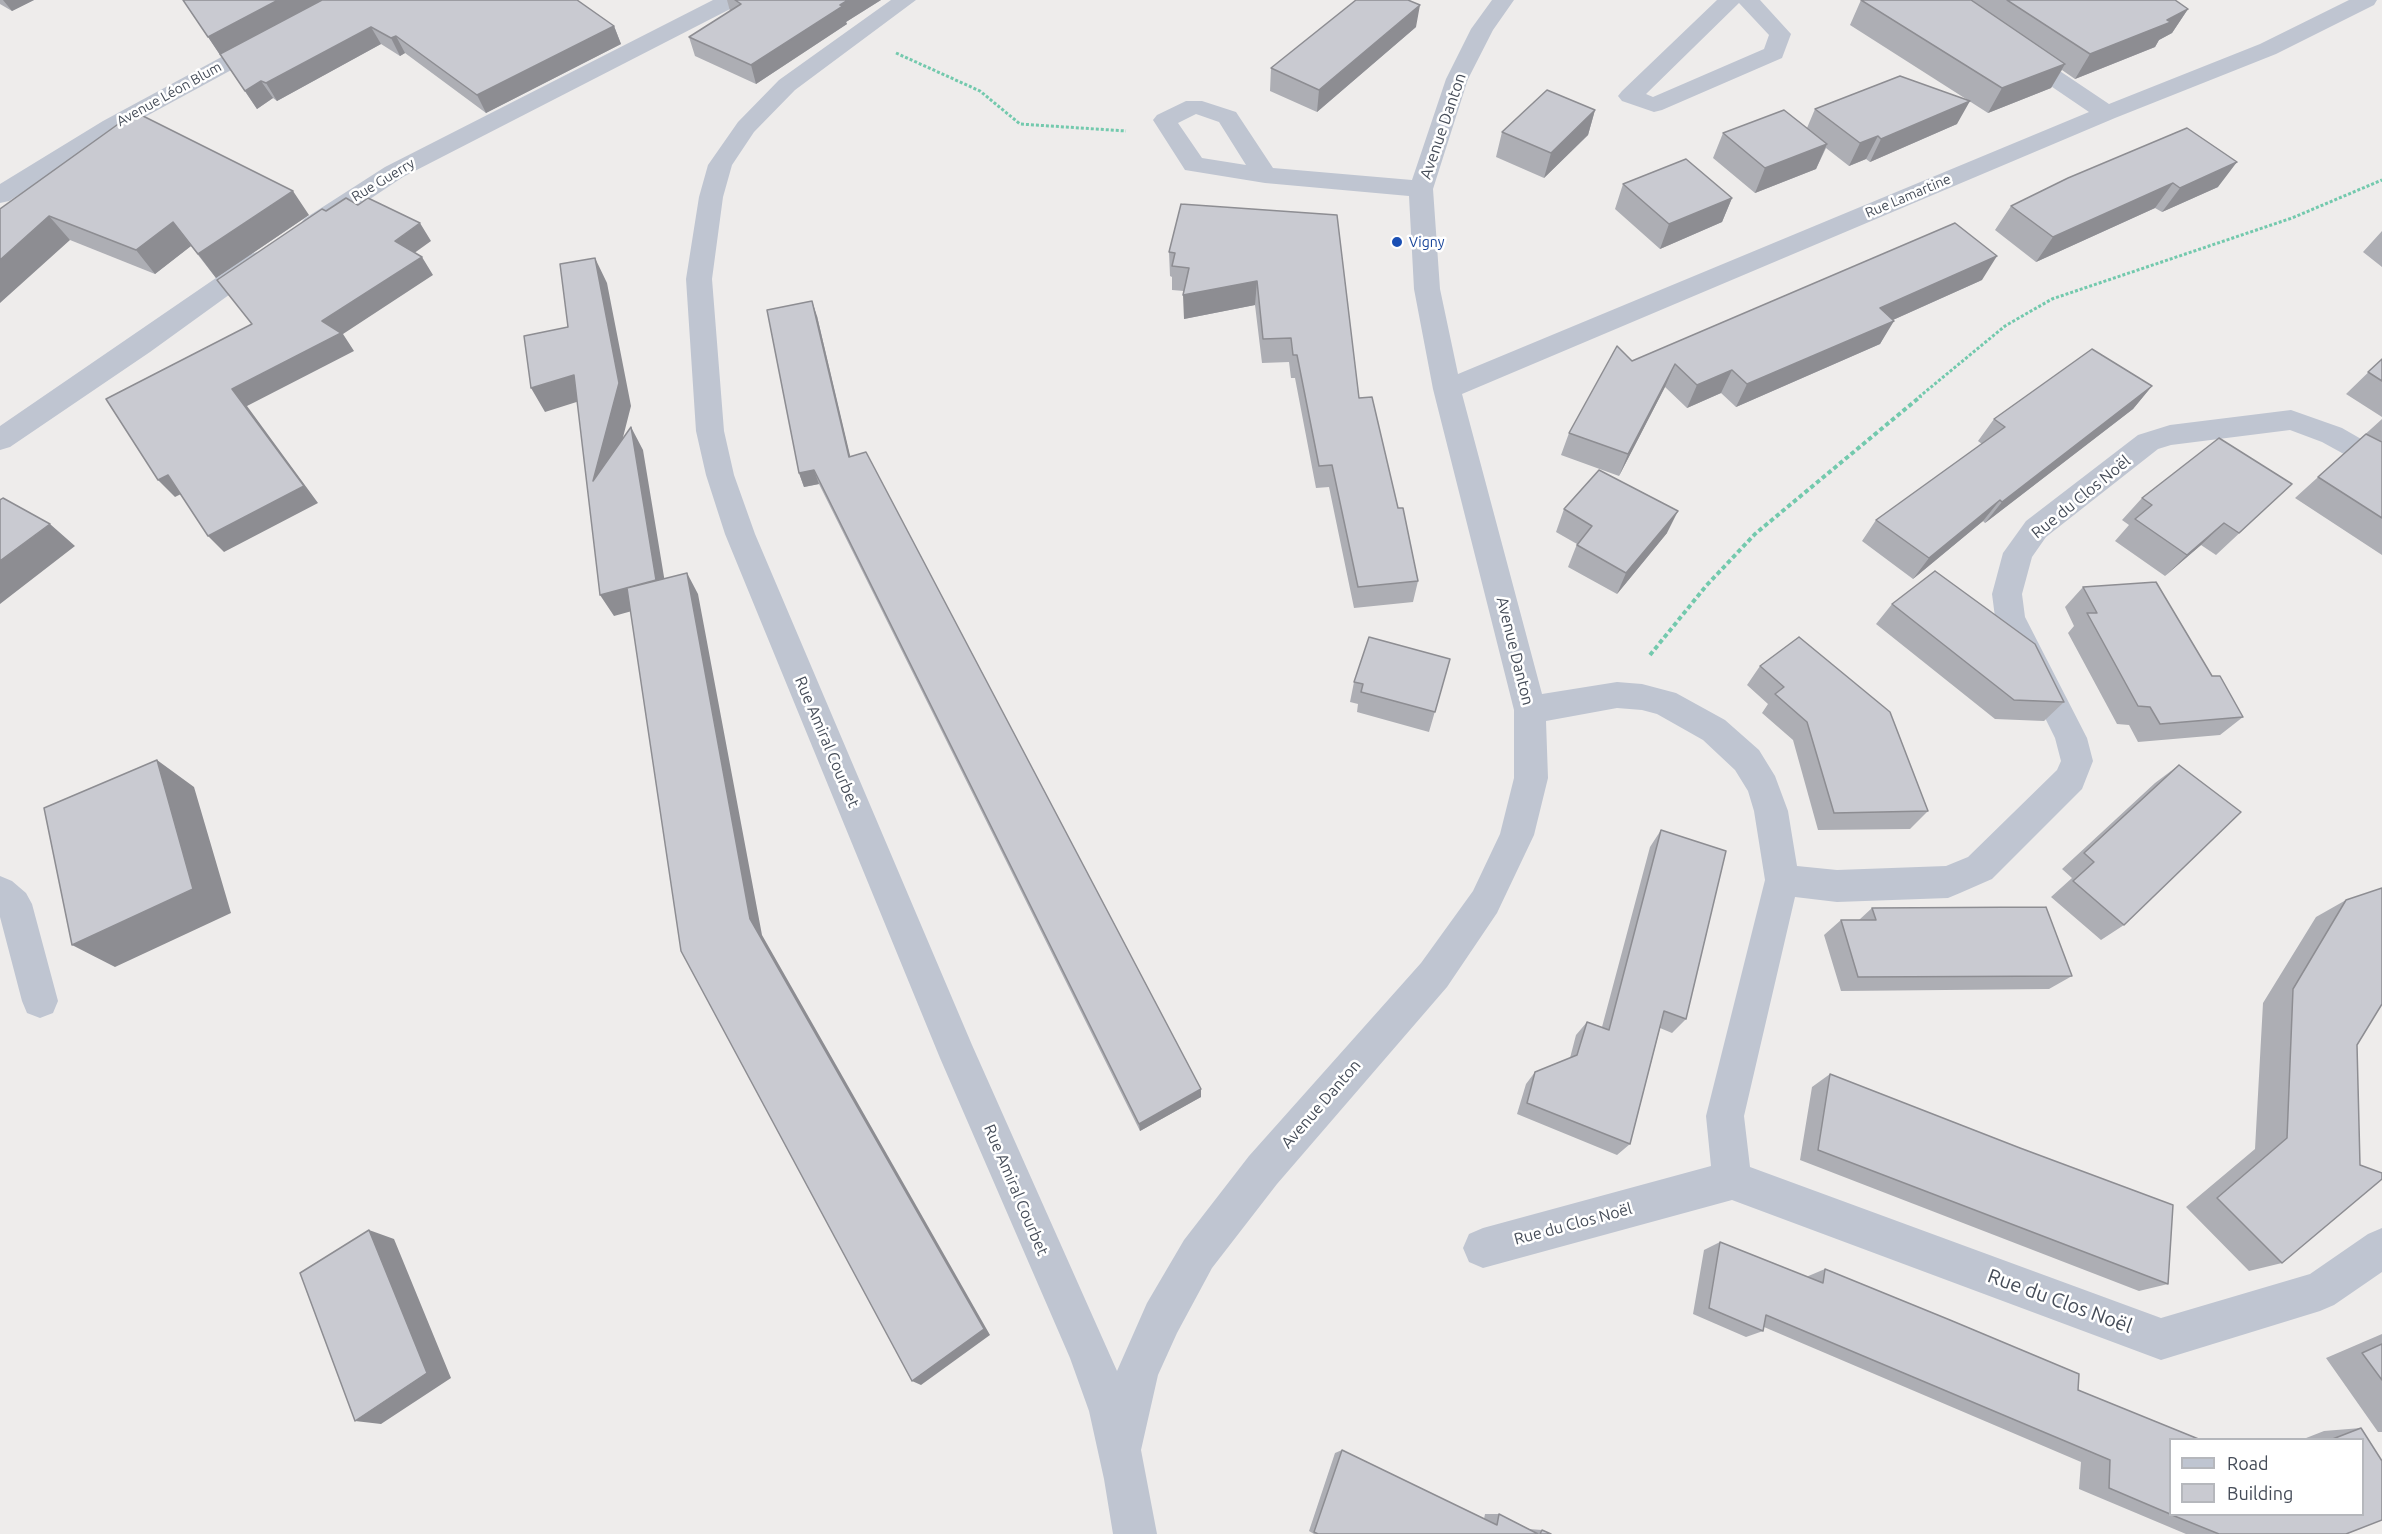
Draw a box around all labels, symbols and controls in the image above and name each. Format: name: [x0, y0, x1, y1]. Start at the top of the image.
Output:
street label: Avenue Léon Blum: [114, 58, 224, 130]
street label: Avenue Danton: [1416, 70, 1470, 182]
street label: Rue Guerry: [349, 155, 417, 205]
street label: Rue Lamartine: [1863, 170, 1953, 222]
place label: Vigny: [1409, 234, 1444, 250]
marker: Vigny: [1390, 235, 1404, 249]
street label: Rue du Clos Noël: [2028, 451, 2134, 543]
street label: Avenue Danton: [1492, 595, 1538, 707]
street label: Rue Amiral Courbet: [791, 674, 863, 810]
street label: Avenue Danton: [1277, 1056, 1365, 1152]
street label: Rue Amiral Courbet: [980, 1122, 1052, 1258]
street label: Rue du Clos Noël: [1512, 1199, 1634, 1249]
street label: Rue du Clos Noël: [1985, 1264, 2135, 1338]
legend: [2169, 1438, 2364, 1516]
text: Road: [2227, 1453, 2269, 1473]
text: Building: [2227, 1483, 2293, 1503]

